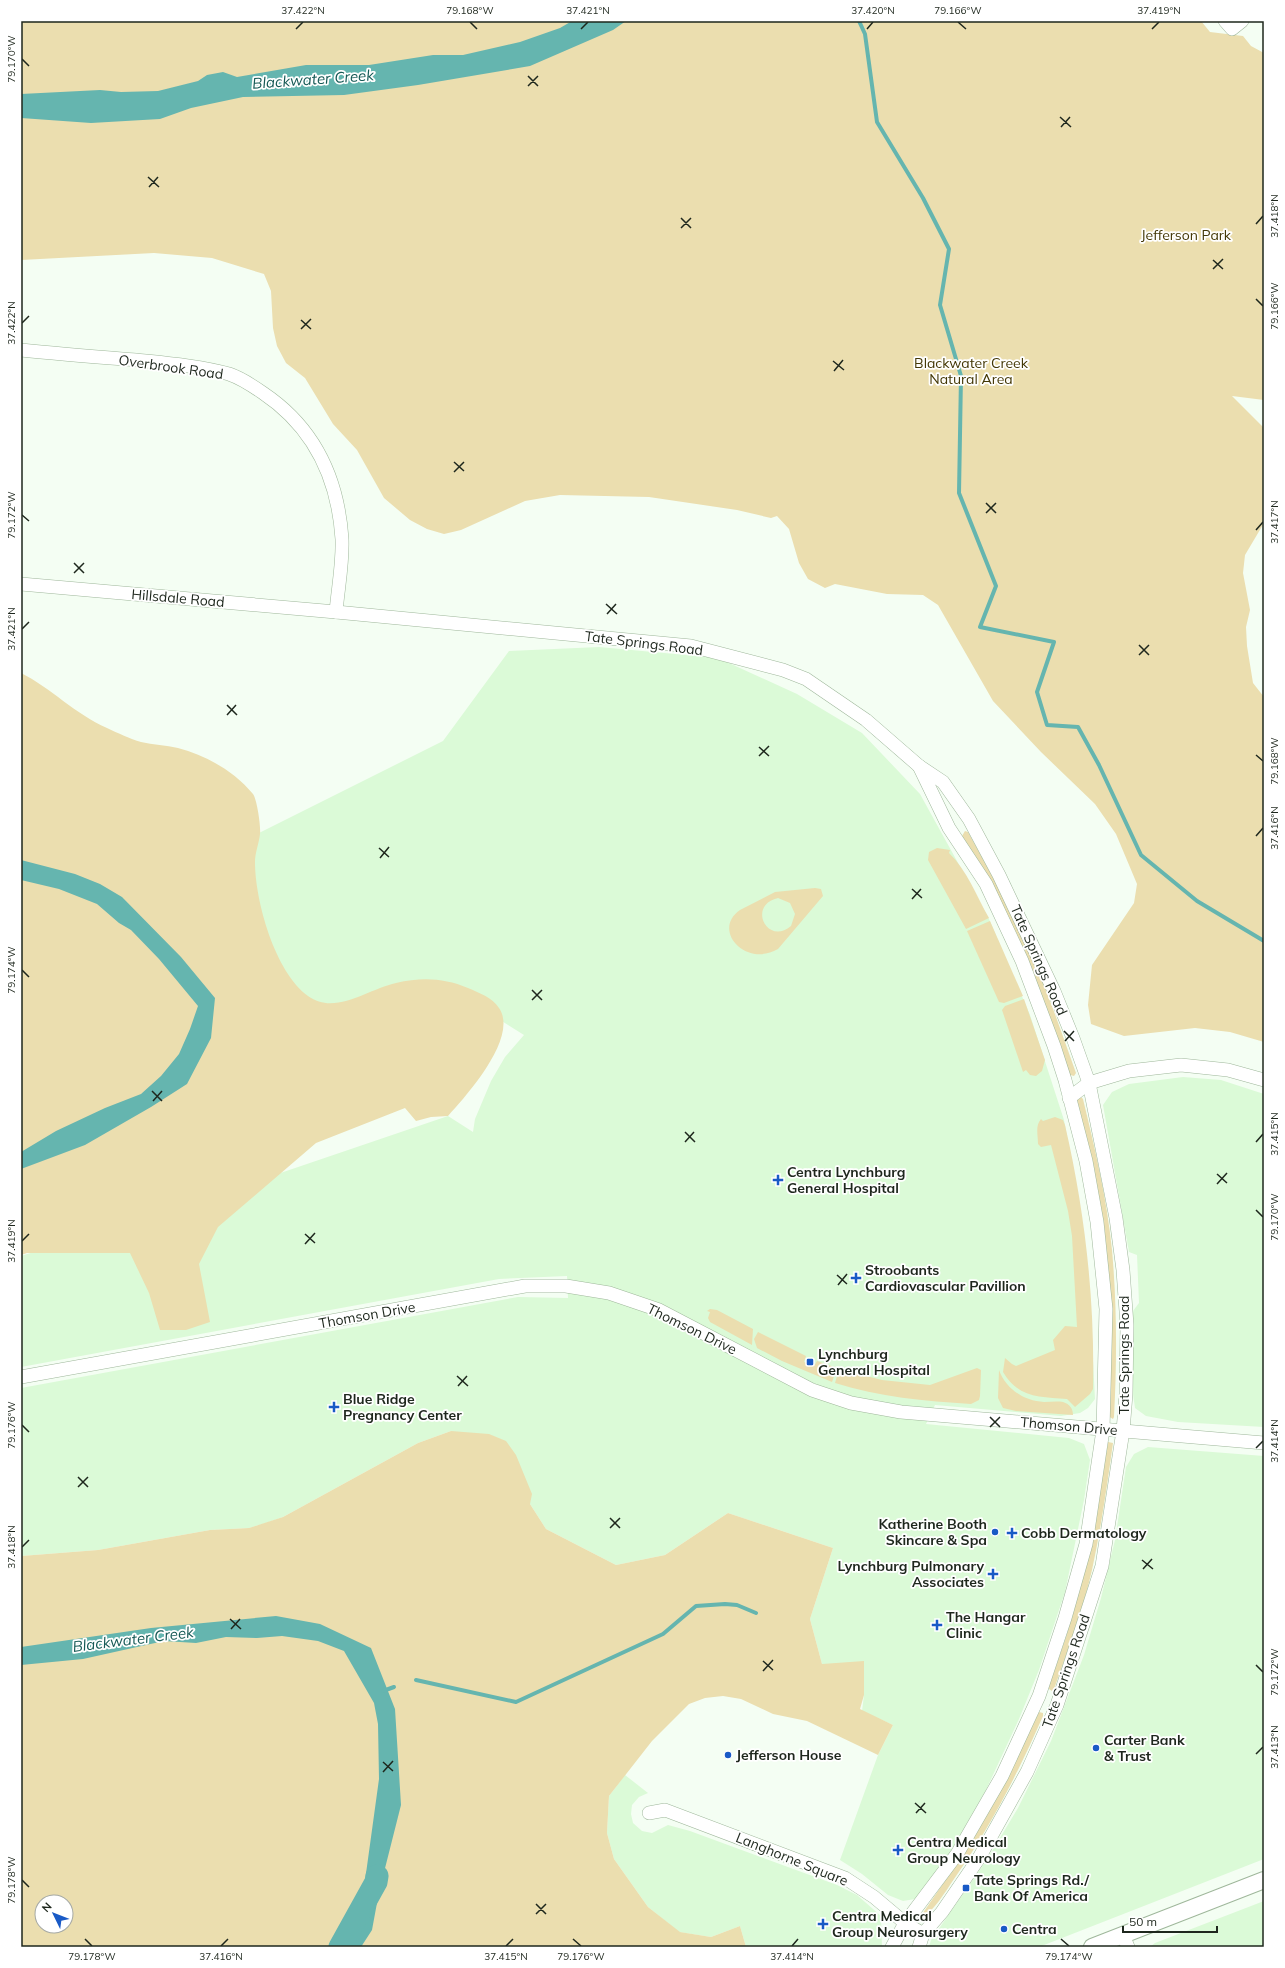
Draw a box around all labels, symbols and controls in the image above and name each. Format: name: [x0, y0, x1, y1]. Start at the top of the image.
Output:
text: 37.422°N: [281, 4, 325, 17]
text: 79.168°W: [446, 4, 494, 17]
text: 37.421°N: [566, 4, 610, 17]
text: 37.420°N: [851, 4, 895, 17]
text: 79.166°W: [934, 4, 982, 17]
text: 37.419°N: [1137, 4, 1181, 17]
text: 79.170°W: [5, 35, 18, 83]
water label: Blackwater Creek: [252, 65, 376, 93]
text: 37.418°N: [1268, 194, 1281, 238]
park label: Jefferson Park: [1141, 226, 1232, 244]
text: 79.166°W: [1268, 282, 1281, 330]
text: 37.422°N: [5, 301, 18, 345]
street label: Overbrook Road: [118, 351, 224, 383]
park label: Blackwater Creek Natural Area: [914, 354, 1029, 388]
text: 79.172°W: [5, 491, 18, 539]
text: 37.417°N: [1268, 500, 1281, 544]
street label: Hillsdale Road: [131, 585, 225, 611]
text: 37.421°N: [5, 607, 18, 651]
street label: Tate Springs Road: [584, 627, 704, 659]
text: 79.168°W: [1268, 737, 1281, 785]
text: 37.416°N: [1268, 806, 1281, 850]
street label: Tate Springs Road: [1007, 902, 1071, 1018]
text: 79.174°W: [5, 946, 18, 994]
text: 37.415°N: [1268, 1112, 1281, 1156]
place label: Centra Lynchburg General Hospital: [787, 1163, 905, 1197]
marker: Centra Lynchburg General Hospital: [772, 1174, 784, 1186]
text: 79.170°W: [1268, 1193, 1281, 1241]
text: 37.419°N: [5, 1219, 18, 1263]
place label: Stroobants Cardiovascular Pavillion: [865, 1261, 1026, 1295]
marker: Stroobants Cardiovascular Pavillion: [850, 1272, 862, 1284]
street label: Tate Springs Road: [1115, 1296, 1133, 1415]
street label: Thomson Drive: [317, 1298, 417, 1332]
street label: Thomson Drive: [644, 1300, 740, 1358]
place label: Lynchburg General Hospital: [818, 1345, 930, 1379]
marker: Lynchburg General Hospital: [805, 1357, 815, 1367]
place label: Blue Ridge Pregnancy Center: [343, 1390, 462, 1424]
text: 79.176°W: [5, 1401, 18, 1449]
marker: Blue Ridge Pregnancy Center: [328, 1401, 340, 1413]
street label: Thomson Drive: [1020, 1413, 1118, 1439]
text: 37.414°N: [1268, 1419, 1281, 1463]
place label: Katherine Booth Skincare & Spa: [879, 1515, 987, 1549]
place label: Cobb Dermatology: [1021, 1524, 1147, 1542]
text: 37.418°N: [5, 1525, 18, 1569]
marker: Katherine Booth Skincare & Spa: [990, 1527, 1000, 1537]
marker: Cobb Dermatology: [1006, 1527, 1018, 1539]
place label: Lynchburg Pulmonary Associates: [838, 1557, 984, 1591]
marker: Lynchburg Pulmonary Associates: [987, 1568, 999, 1580]
place label: The Hangar Clinic: [946, 1608, 1026, 1642]
street label: Tate Springs Road: [1038, 1612, 1094, 1730]
marker: The Hangar Clinic: [931, 1619, 943, 1631]
water label: Blackwater Creek: [71, 1622, 196, 1656]
text: 79.172°W: [1268, 1648, 1281, 1696]
text: 37.413°N: [1268, 1725, 1281, 1769]
place label: Carter Bank & Trust: [1104, 1731, 1185, 1765]
marker: Carter Bank & Trust: [1091, 1743, 1101, 1753]
place label: Jefferson House: [736, 1746, 842, 1764]
marker: Jefferson House: [723, 1750, 733, 1760]
street label: Langhorne Square: [733, 1828, 851, 1890]
place label: Centra Medical Group Neurology: [907, 1833, 1021, 1867]
marker: Centra Medical Group Neurology: [892, 1844, 904, 1856]
text: 79.178°W: [5, 1856, 18, 1904]
place label: Tate Springs Rd./ Bank Of America: [974, 1871, 1090, 1905]
marker: Tate Springs Rd./ Bank Of America: [961, 1883, 971, 1893]
north arrow: [34, 1894, 74, 1934]
text: N: [39, 1899, 55, 1915]
place label: Centra Medical Group Neurosurgery: [832, 1907, 968, 1941]
scale bar: [1123, 1908, 1217, 1934]
text: 50 m: [1129, 1914, 1157, 1929]
marker: Centra Medical Group Neurosurgery: [817, 1918, 829, 1930]
place label: Centra: [1012, 1920, 1057, 1938]
marker: Centra: [999, 1924, 1009, 1934]
text: 79.178°W: [68, 1950, 116, 1963]
text: 37.416°N: [199, 1950, 243, 1963]
text: 37.415°N: [484, 1950, 528, 1963]
text: 79.176°W: [557, 1950, 605, 1963]
text: 37.414°N: [770, 1950, 814, 1963]
text: 79.174°W: [1045, 1950, 1093, 1963]

